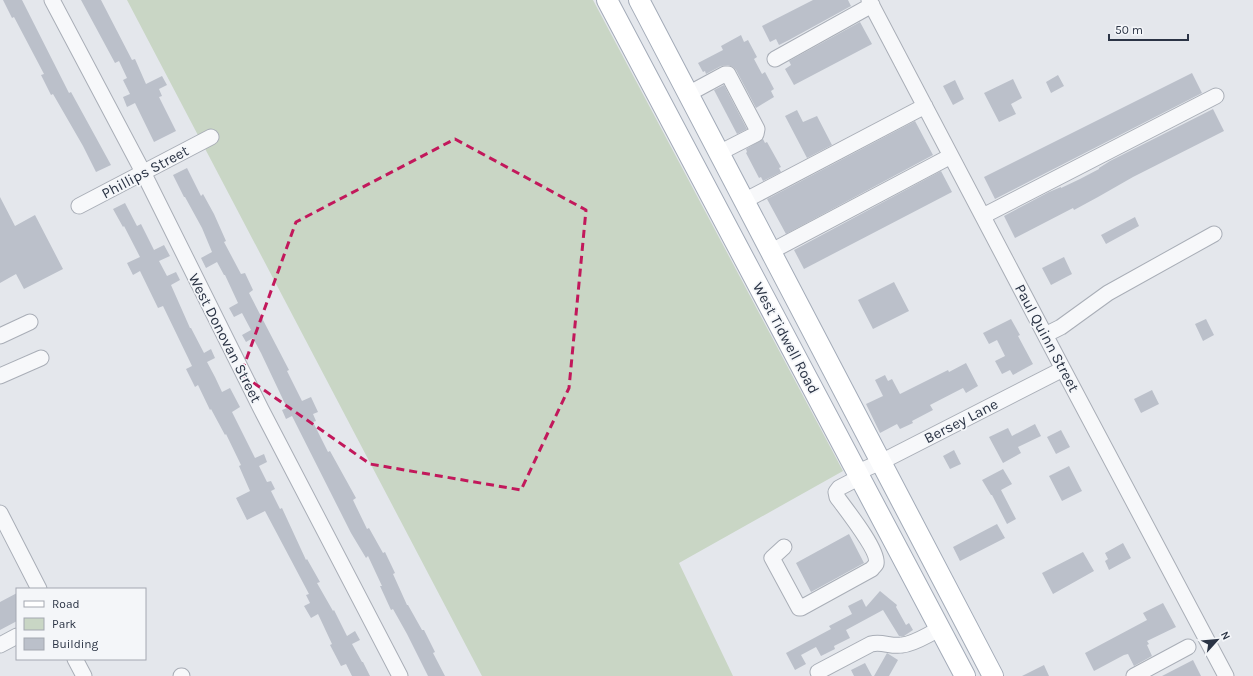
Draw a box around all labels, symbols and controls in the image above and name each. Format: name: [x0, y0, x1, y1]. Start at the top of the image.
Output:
scale bar: [1109, 16, 1188, 42]
text: 50 m: [1115, 23, 1143, 37]
street label: Phillips Street: [98, 141, 192, 203]
street label: West Donovan Street: [185, 270, 266, 406]
street label: West Tidwell Road: [749, 279, 823, 397]
street label: Paul Quinn Street: [1011, 281, 1083, 395]
street label: Bersey Lane: [921, 395, 1001, 447]
legend: [16, 588, 146, 660]
text: Road: [52, 597, 80, 611]
text: Park: [52, 617, 77, 631]
north arrow: [1197, 620, 1237, 660]
text: N: [1218, 629, 1233, 642]
text: Building: [52, 637, 99, 651]

